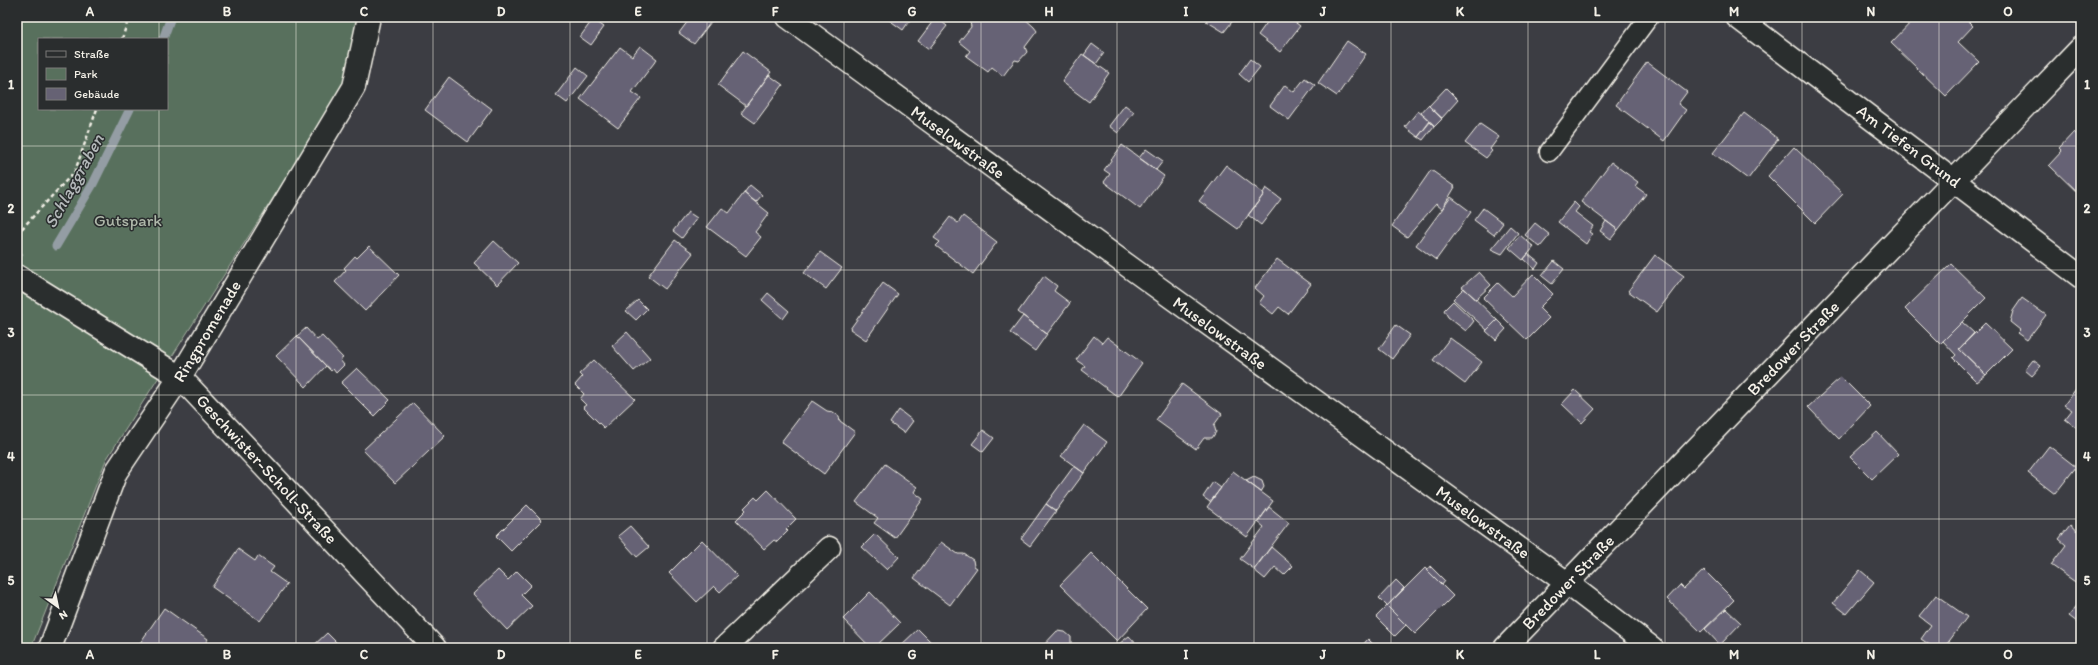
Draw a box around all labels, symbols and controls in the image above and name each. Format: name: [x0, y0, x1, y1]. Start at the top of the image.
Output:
text: A: [85, 4, 95, 19]
text: B: [223, 4, 232, 19]
text: C: [360, 4, 369, 19]
text: D: [497, 4, 506, 19]
text: E: [634, 4, 642, 19]
text: F: [772, 4, 779, 19]
text: G: [908, 4, 917, 19]
text: H: [1045, 4, 1054, 19]
text: I: [1184, 4, 1189, 19]
text: J: [1319, 4, 1327, 19]
text: K: [1456, 4, 1465, 19]
text: L: [1594, 4, 1601, 19]
text: M: [1729, 4, 1739, 19]
text: N: [1867, 4, 1876, 19]
text: O: [2003, 4, 2013, 19]
legend: [38, 38, 168, 110]
text: Straße: [74, 47, 109, 61]
text: Park: [74, 67, 98, 81]
text: 1: [8, 77, 14, 92]
text: 1: [2084, 77, 2090, 92]
text: Gebäude: [74, 87, 119, 101]
street label: Am Tiefen Grund: [1853, 100, 1966, 192]
street label: Muselowstraße: [907, 101, 1009, 183]
water label: Schlaggraben: [39, 130, 109, 232]
text: 2: [8, 201, 15, 216]
text: 2: [2084, 201, 2091, 216]
park label: Gutspark: [94, 210, 162, 230]
street label: Ringpromenade: [169, 277, 245, 385]
street label: Muselowstraße: [1169, 292, 1271, 374]
street label: Bredower Straße: [1743, 296, 1843, 400]
text: 3: [7, 325, 15, 340]
text: 3: [2083, 325, 2091, 340]
street label: Geschwister-Scholl-Straße: [192, 390, 342, 548]
text: 4: [7, 449, 15, 464]
text: 4: [2083, 449, 2091, 464]
street label: Muselowstraße: [1432, 481, 1534, 563]
street label: Bredower Straße: [1518, 530, 1618, 634]
text: 5: [8, 573, 15, 588]
text: 5: [2084, 573, 2091, 588]
north arrow: [38, 587, 78, 627]
text: N: [57, 607, 70, 622]
text: A: [85, 647, 95, 662]
text: B: [223, 647, 232, 662]
text: C: [360, 647, 369, 662]
text: D: [497, 647, 506, 662]
text: E: [634, 647, 642, 662]
text: F: [772, 647, 779, 662]
text: G: [908, 647, 917, 662]
text: H: [1045, 647, 1054, 662]
text: I: [1184, 647, 1189, 662]
text: J: [1319, 647, 1327, 662]
text: K: [1456, 647, 1465, 662]
text: L: [1594, 647, 1601, 662]
text: M: [1729, 647, 1739, 662]
text: N: [1867, 647, 1876, 662]
text: O: [2003, 647, 2013, 662]

